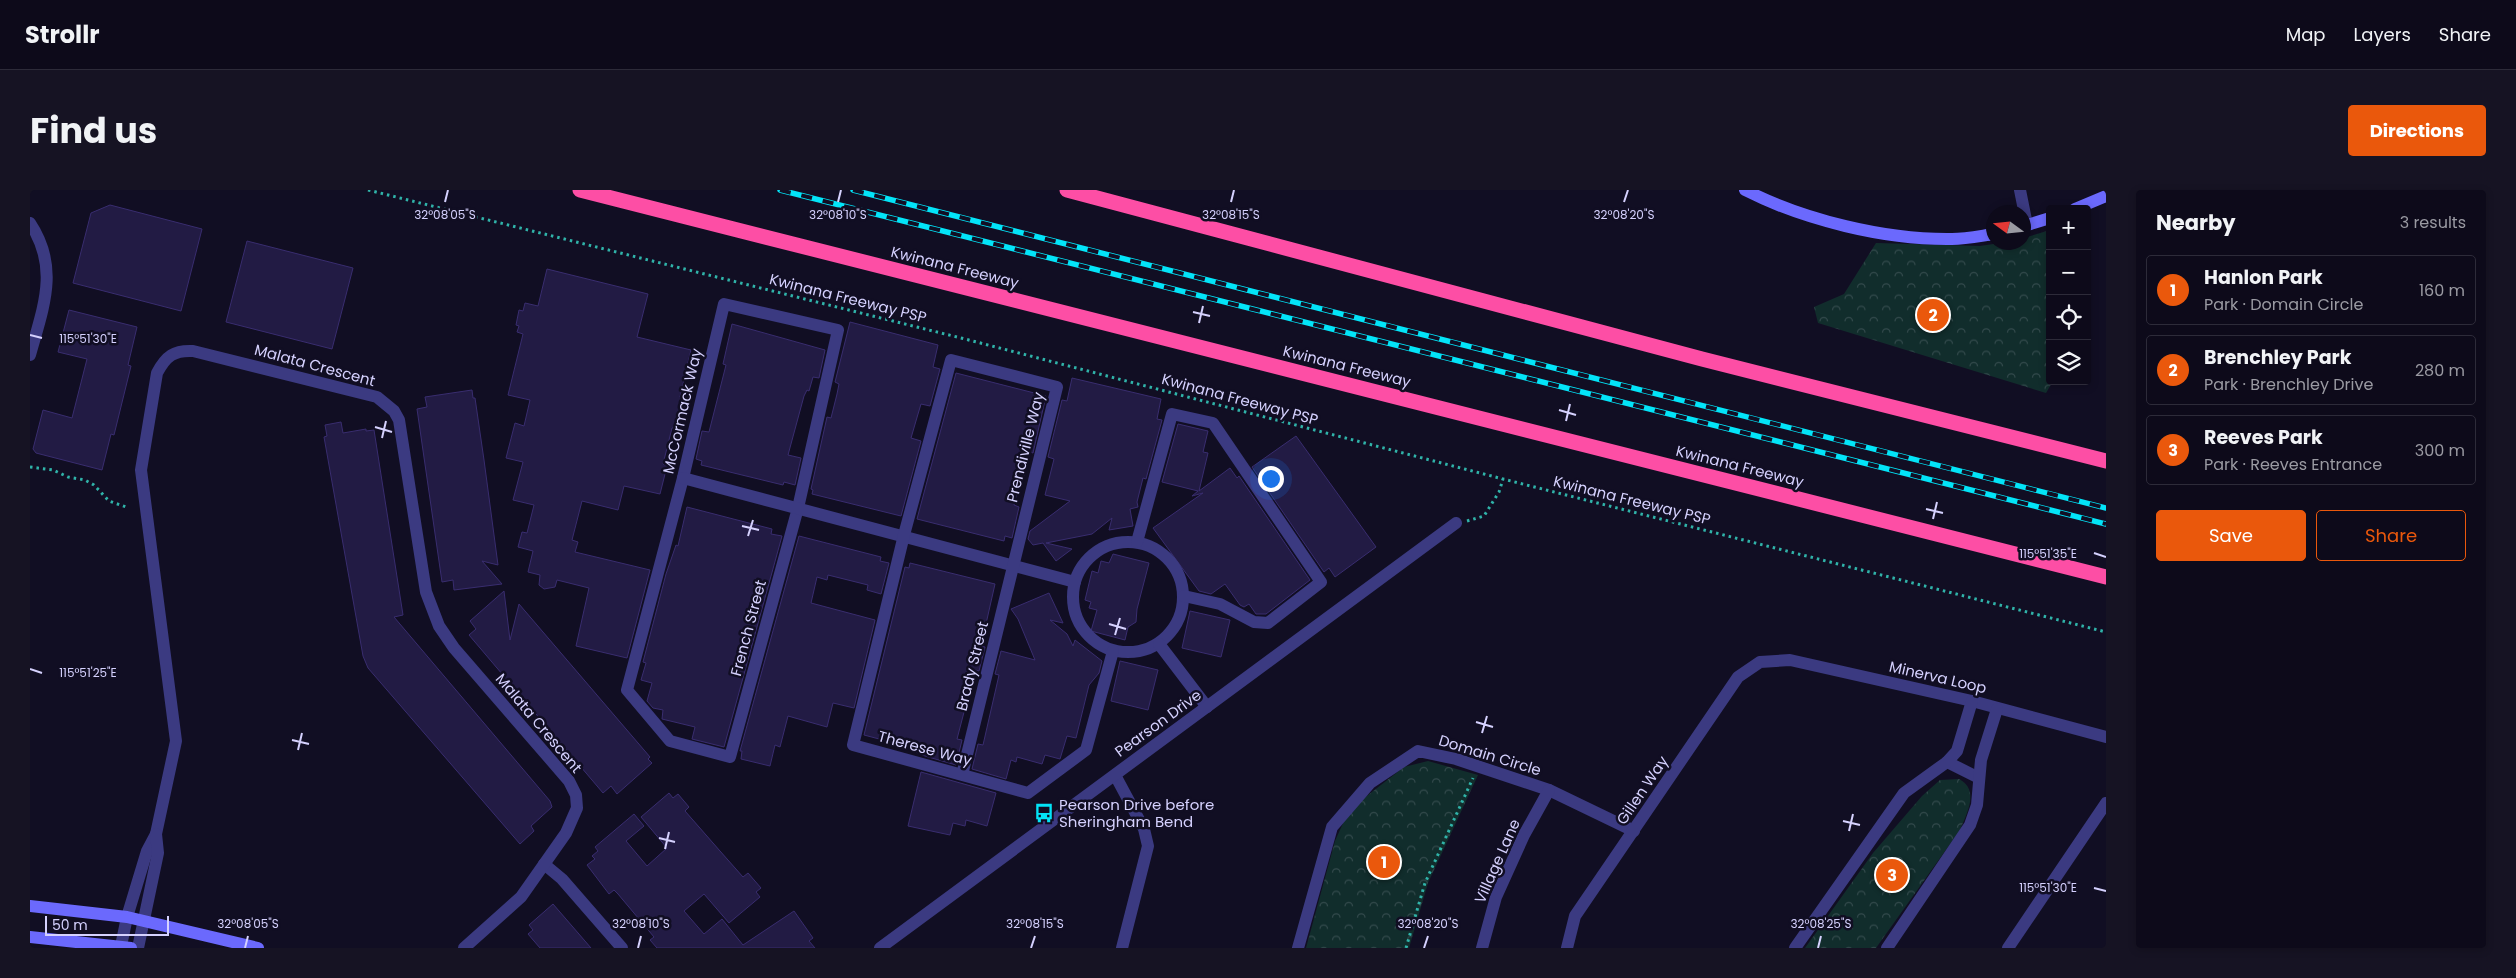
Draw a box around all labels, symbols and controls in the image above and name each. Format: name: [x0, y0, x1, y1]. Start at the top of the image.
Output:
text: Strollr: [25, 18, 100, 51]
text: Map: [2286, 22, 2326, 47]
text: Layers: [2354, 22, 2411, 47]
text: Share: [2439, 22, 2491, 47]
button: Directions: [2348, 105, 2486, 156]
text: Find us: [30, 106, 157, 155]
north arrow: [1986, 205, 2031, 250]
map controls: [2046, 205, 2091, 385]
button: +: [2046, 205, 2091, 250]
text: 32°08'05"S: [414, 206, 476, 223]
text: 32°08'10"S: [809, 206, 867, 223]
text: 32°08'15"S: [1202, 206, 1260, 223]
text: 32°08'20"S: [1594, 206, 1654, 223]
text: Nearby: [2156, 208, 2236, 237]
text: 3 results: [2400, 211, 2466, 234]
street label: Kwinana Freeway: [889, 241, 1022, 293]
button: −: [2046, 250, 2091, 295]
text: Hanlon Park: [2204, 264, 2323, 291]
street label: Kwinana Freeway PSP: [767, 268, 929, 328]
text: 1: [2170, 279, 2176, 302]
text: 160 m: [2419, 279, 2465, 302]
text: Park · Domain Circle: [2204, 293, 2363, 316]
button: locate: [2046, 295, 2091, 340]
pin: 2: [1917, 296, 1949, 334]
text: 115°51'30"E: [59, 330, 117, 347]
street label: Malata Crescent: [252, 339, 378, 391]
street label: Kwinana Freeway: [1281, 340, 1414, 392]
button: layers: [2046, 340, 2091, 385]
text: Brenchley Park: [2204, 344, 2351, 371]
street label: McCormack Way: [657, 346, 707, 476]
text: 2: [2168, 359, 2178, 382]
text: 280 m: [2415, 359, 2465, 382]
street label: Kwinana Freeway PSP: [1159, 368, 1321, 430]
text: Park · Brenchley Drive: [2204, 373, 2373, 396]
street label: Prendiville Way: [1001, 389, 1049, 504]
text: Reeves Park: [2204, 424, 2323, 451]
text: 3: [2168, 439, 2178, 462]
text: 300 m: [2415, 439, 2465, 462]
street label: Kwinana Freeway: [1674, 440, 1807, 492]
text: Park · Reeves Entrance: [2204, 453, 2382, 476]
your location: [1258, 466, 1284, 492]
street label: Kwinana Freeway PSP: [1551, 470, 1713, 530]
button: Save: [2156, 510, 2306, 561]
button: Share: [2316, 510, 2466, 561]
text: 115°51'35"E: [2019, 545, 2077, 562]
street label: French Street: [725, 578, 771, 678]
street label: Brady Street: [951, 619, 993, 713]
street label: Minerva Loop: [1887, 656, 1989, 698]
text: 115°51'25"E: [59, 664, 117, 681]
street label: Malata Crescent: [491, 669, 587, 777]
street label: Pearson Drive: [1110, 684, 1206, 762]
street label: Therese Way: [876, 725, 975, 771]
street label: Domain Circle: [1436, 729, 1544, 781]
street label: Gillen Way: [1611, 751, 1673, 829]
place label: Pearson Drive before Sheringham Bend: [1059, 794, 1214, 832]
bus stop icon: Pearson Drive before Sheringham Bend: [1033, 802, 1055, 824]
street label: Village Lane: [1469, 815, 1525, 907]
pin: 1: [1368, 843, 1400, 881]
pin: 3: [1876, 856, 1908, 894]
text: 115°51'30"E: [2019, 879, 2077, 896]
scale bar: [45, 913, 169, 936]
text: 50 m: [52, 915, 88, 935]
text: 32°08'05"S: [217, 915, 279, 932]
text: 32°08'10"S: [612, 915, 670, 932]
text: 32°08'15"S: [1006, 915, 1064, 932]
text: 32°08'20"S: [1398, 915, 1458, 932]
text: 32°08'25"S: [1791, 915, 1851, 932]

